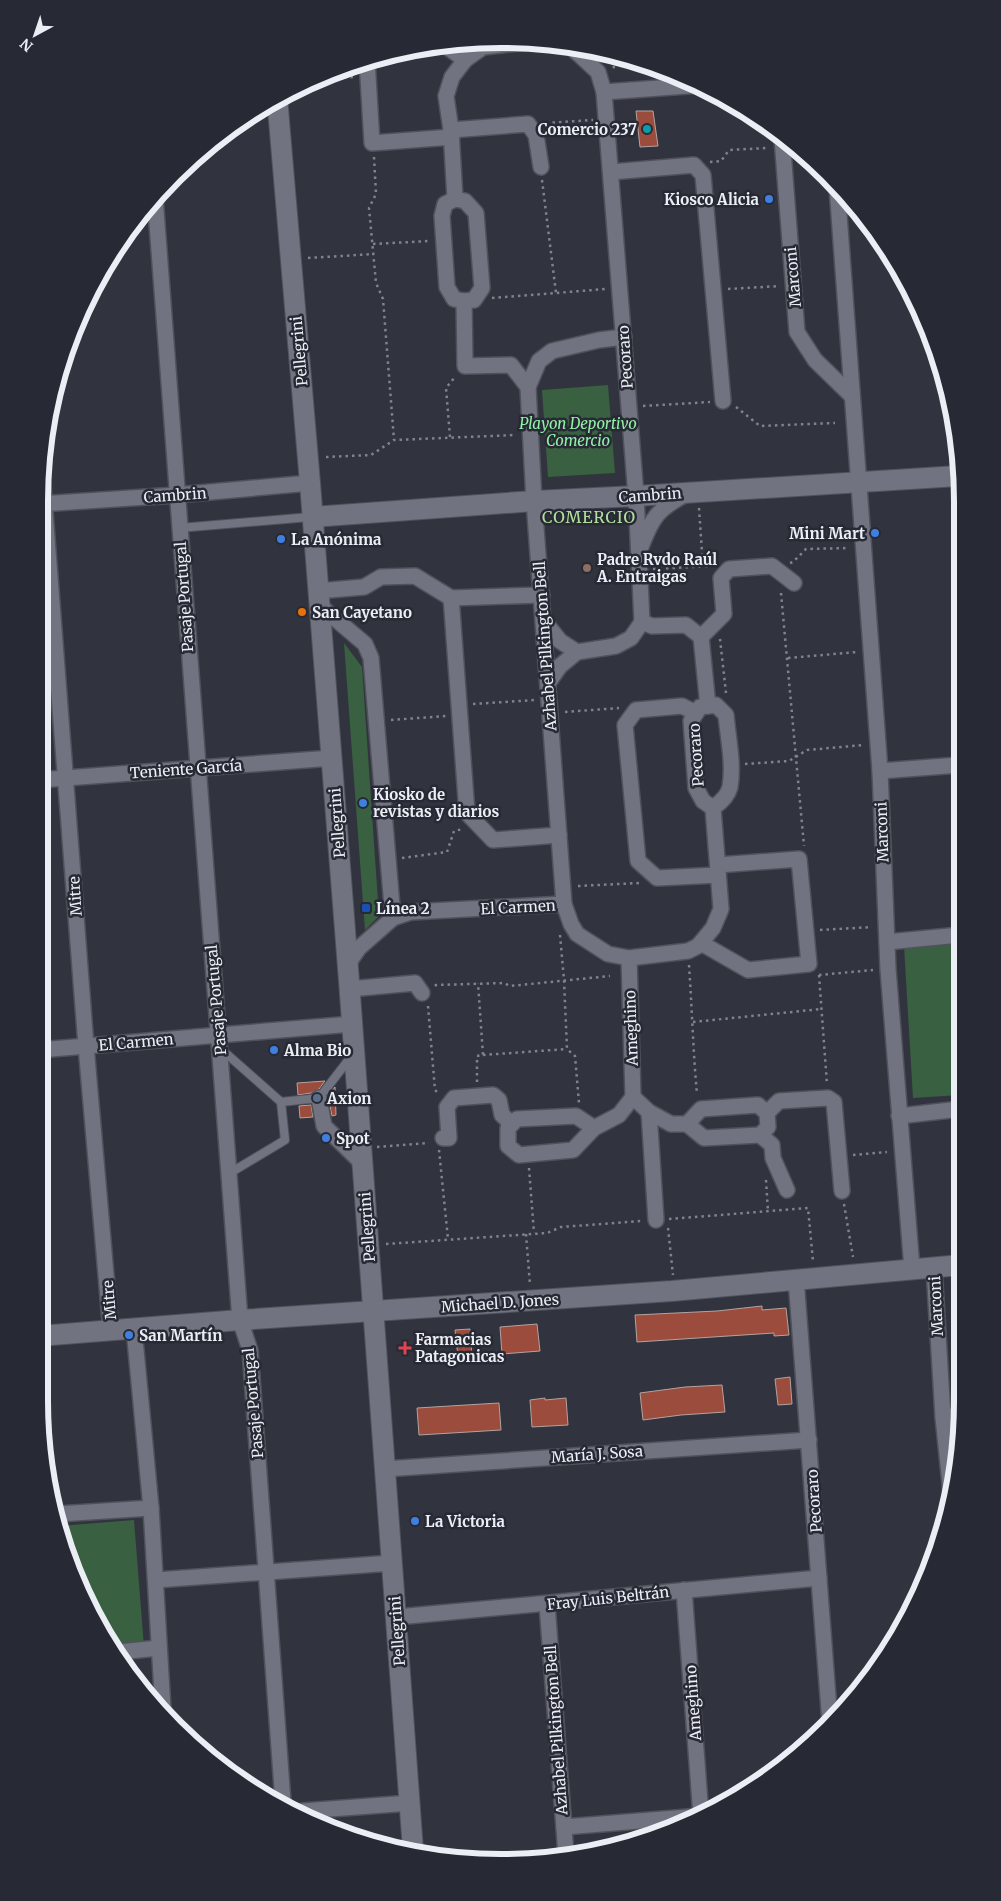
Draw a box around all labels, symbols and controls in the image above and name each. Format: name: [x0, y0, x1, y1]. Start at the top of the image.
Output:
north arrow: [10, 10, 60, 60]
text: N: [17, 35, 37, 55]
place label: Comercio 237: [538, 120, 637, 139]
marker: Comercio 237: [641, 123, 653, 135]
place label: Kiosco Alicia: [664, 190, 760, 209]
marker: Kiosco Alicia: [763, 193, 775, 205]
street label: Marconi: [781, 246, 805, 308]
street label: Pellegrini: [286, 315, 312, 387]
street label: Pecoraro: [613, 325, 637, 389]
park label: Playon Deportivo Comercio: [519, 414, 637, 450]
street label: Cambrin: [143, 483, 207, 507]
street label: Cambrin: [618, 483, 682, 507]
district label: COMERCIO: [542, 507, 636, 527]
place label: Mini Mart: [789, 524, 865, 543]
marker: Mini Mart: [869, 527, 881, 539]
place label: La Anónima: [291, 530, 382, 549]
marker: La Anónima: [275, 533, 287, 545]
street label: Pasaje Portugal: [171, 541, 197, 653]
place label: Padre Rvdo Raúl A. Entraigas: [596, 550, 717, 586]
street label: Azhabel Pilkington Bell: [530, 560, 560, 732]
marker: Padre Rvdo Raúl A. Entraigas: [581, 562, 593, 574]
place label: San Cayetano: [312, 603, 412, 622]
marker: San Cayetano: [296, 606, 308, 618]
street label: Pecoraro: [684, 723, 708, 787]
street label: Teniente García: [129, 756, 243, 782]
place label: Kiosko de revistas y diarios: [373, 785, 499, 821]
street label: Pellegrini: [325, 787, 349, 859]
marker: Kiosko de revistas y diarios: [357, 797, 369, 809]
street label: Marconi: [871, 801, 893, 862]
street label: Mitre: [64, 875, 86, 916]
street label: El Carmen: [480, 896, 556, 918]
place label: Línea 2: [376, 899, 430, 918]
marker: Línea 2: [360, 902, 372, 914]
street label: Pasaje Portugal: [202, 944, 230, 1056]
street label: Ameghino: [620, 990, 642, 1067]
street label: El Carmen: [98, 1029, 174, 1055]
place label: Alma Bio: [283, 1041, 351, 1060]
marker: Alma Bio: [268, 1044, 280, 1056]
place label: Axion: [326, 1089, 372, 1108]
marker: Axion: [311, 1092, 323, 1104]
place label: Spot: [336, 1129, 370, 1148]
marker: Spot: [320, 1132, 332, 1144]
street label: Pellegrini: [355, 1191, 379, 1263]
street label: Marconi: [925, 1275, 947, 1337]
street label: Mitre: [98, 1279, 120, 1321]
street label: Michael D. Jones: [440, 1289, 560, 1317]
place label: San Martín: [139, 1326, 222, 1345]
marker: San Martín: [123, 1329, 135, 1341]
place label: Farmacias Patagonicas: [415, 1330, 505, 1366]
marker: Farmacias Patagonicas: [399, 1342, 411, 1354]
street label: Pasaje Portugal: [239, 1347, 267, 1459]
street label: María J. Sosa: [551, 1441, 643, 1467]
street label: Pecoraro: [802, 1469, 826, 1533]
place label: La Victoria: [425, 1512, 506, 1531]
marker: La Victoria: [409, 1515, 421, 1527]
street label: Fray Luis Beltrán: [546, 1582, 670, 1614]
street label: Pellegrini: [385, 1595, 409, 1667]
street label: Azhabel Pilkington Bell: [541, 1644, 571, 1816]
street label: Ameghino: [681, 1664, 705, 1742]

